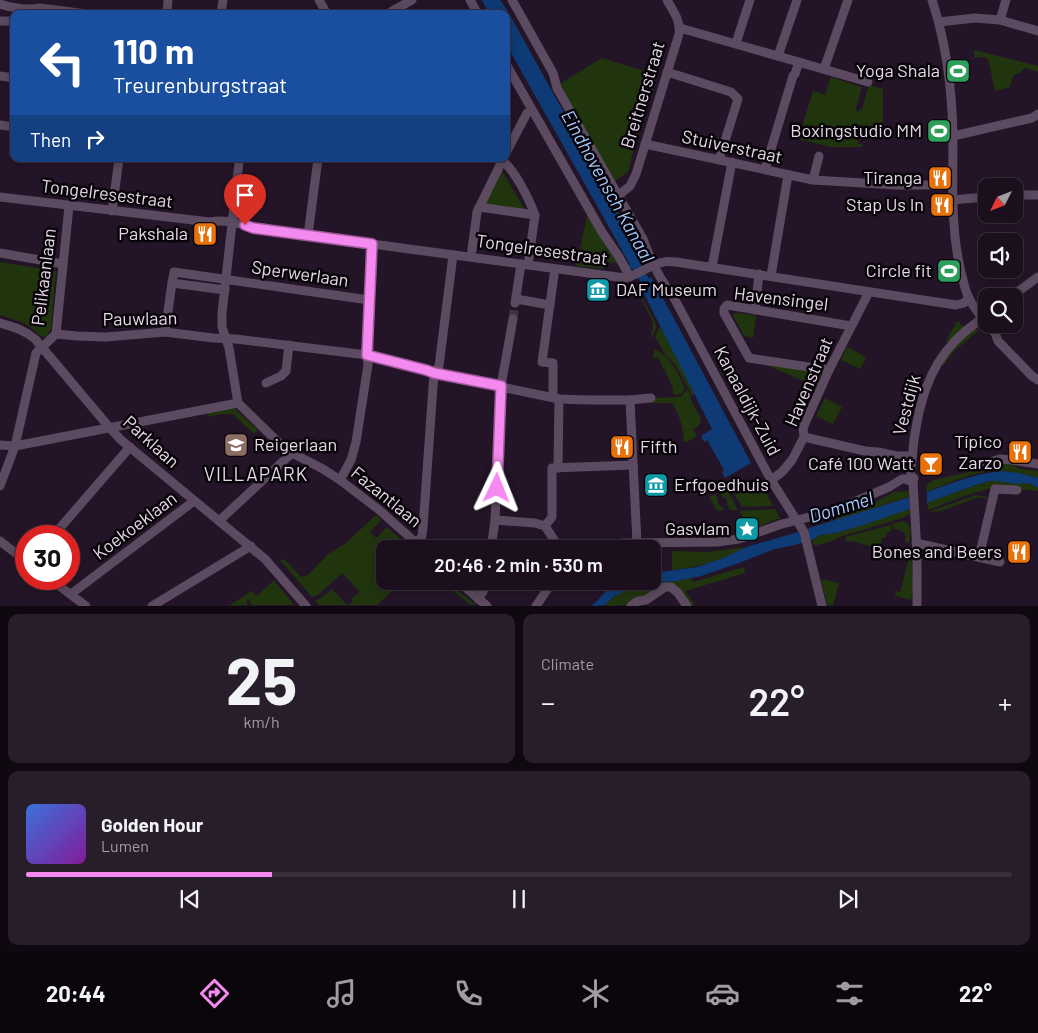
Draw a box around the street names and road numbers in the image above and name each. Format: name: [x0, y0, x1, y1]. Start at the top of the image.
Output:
street label: Breitnerstraat: [615, 39, 669, 151]
street label: Stuiverstraat: [680, 125, 784, 167]
street label: Tongelresestraat: [40, 174, 174, 212]
street label: Pelikaanlaan: [26, 227, 60, 327]
street label: Tongelresestraat: [475, 229, 609, 269]
street label: Sperwerlaan: [250, 255, 350, 291]
street label: Havensingel: [733, 281, 829, 315]
street label: Pauwlaan: [102, 306, 178, 330]
street label: Havenstraat: [779, 334, 837, 430]
street label: Kanaaldijk-Zuid: [710, 342, 786, 459]
street label: Vestdijk: [887, 372, 925, 437]
street label: Parklaan: [119, 410, 184, 472]
street label: Fazantlaan: [347, 461, 426, 531]
street label: Koekoeklaan: [88, 486, 181, 564]

